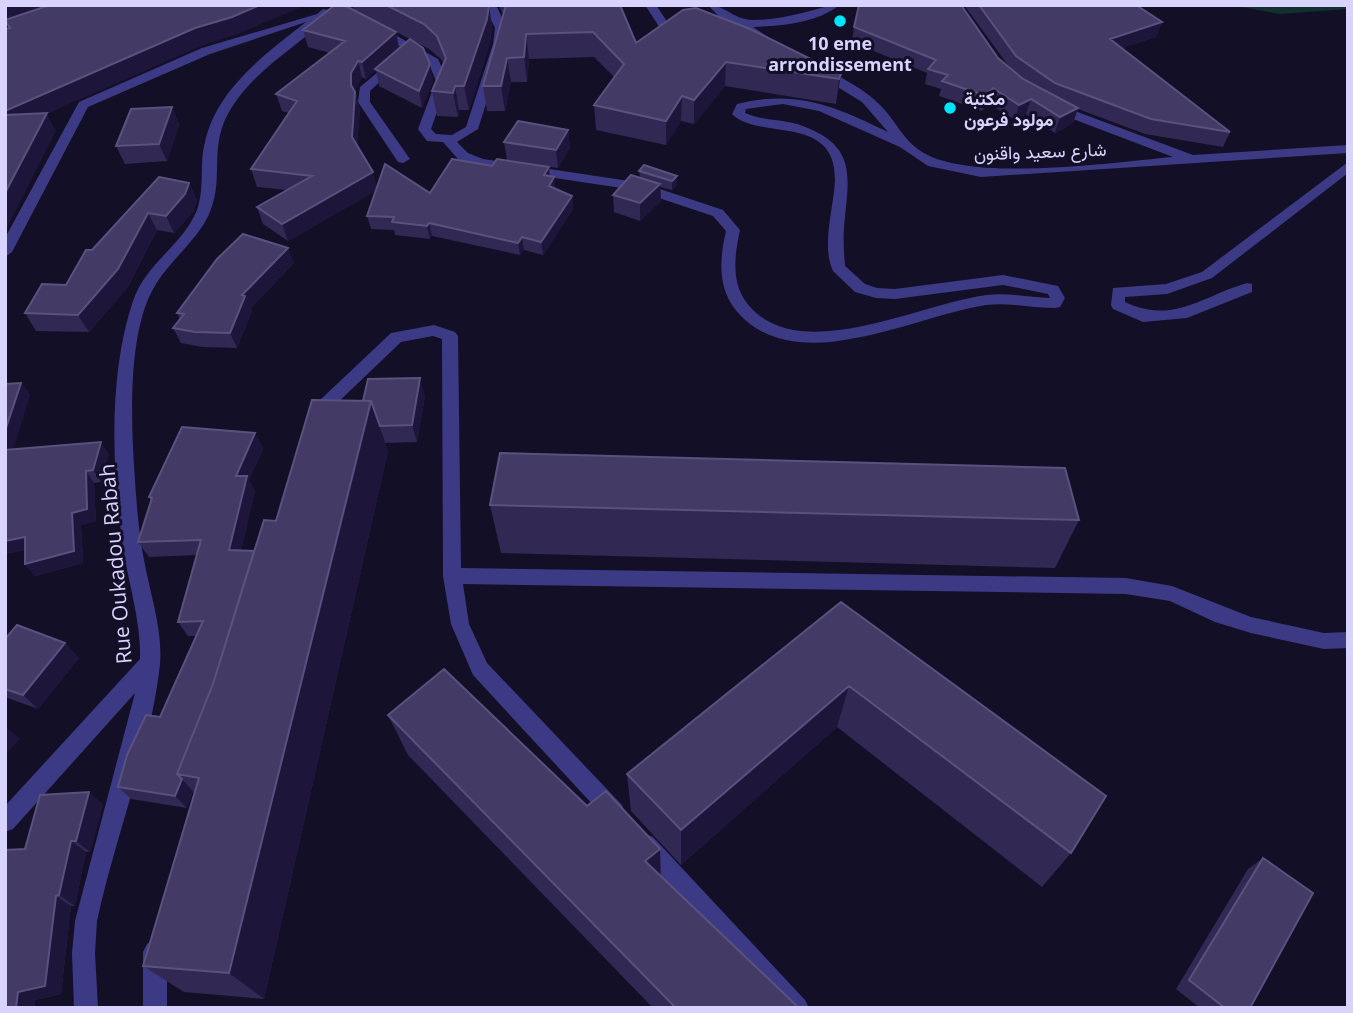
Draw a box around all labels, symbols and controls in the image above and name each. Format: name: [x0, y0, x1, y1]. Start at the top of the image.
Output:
marker: 10 eme arrondissement: [832, 13, 848, 29]
place label: 10 eme arrondissement: [768, 31, 912, 76]
place label: مكتبة مولود فرعون: [964, 86, 1054, 131]
marker: مكتبة مولود فرعون: [942, 100, 958, 116]
street label: شارع سعيد واقنون: [973, 137, 1107, 166]
street label: Rue Oukadou Rabah: [92, 463, 138, 665]

